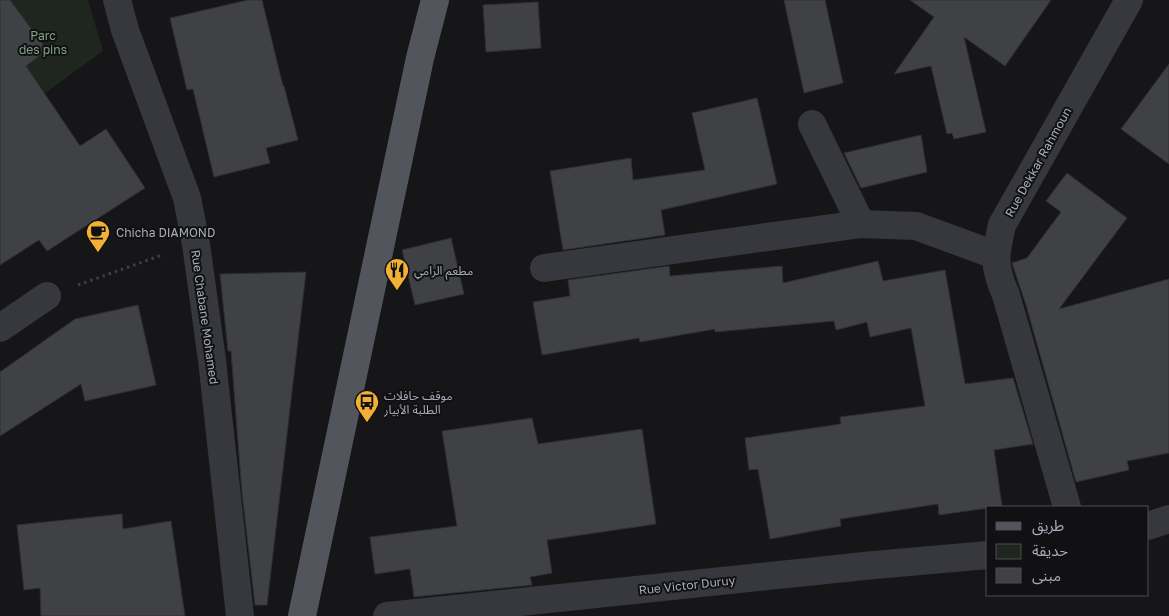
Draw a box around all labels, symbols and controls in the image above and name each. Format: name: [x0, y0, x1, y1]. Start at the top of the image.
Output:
park label: Parc des pins: [19, 28, 67, 57]
street label: Rue Dekkar Rahmoun: [1002, 105, 1074, 219]
cafe icon: Chicha DIAMOND: [85, 219, 111, 253]
place label: Chicha DIAMOND: [116, 225, 215, 240]
street label: Rue Chabane Mohamed: [188, 249, 222, 385]
restaurant icon: مطعم الرامي: [384, 257, 410, 291]
place label: مطعم الرامي: [414, 263, 473, 280]
place label: موقف حافلات الطلبة الأبيار: [383, 388, 453, 417]
bus stop icon: موقف حافلات الطلبة الأبيار: [354, 389, 380, 423]
legend: [986, 506, 1149, 596]
text: طريق: [1032, 516, 1064, 536]
text: حديقة: [1032, 541, 1068, 559]
text: مبنى: [1032, 566, 1061, 585]
street label: Rue Victor Duruy: [638, 572, 736, 598]

